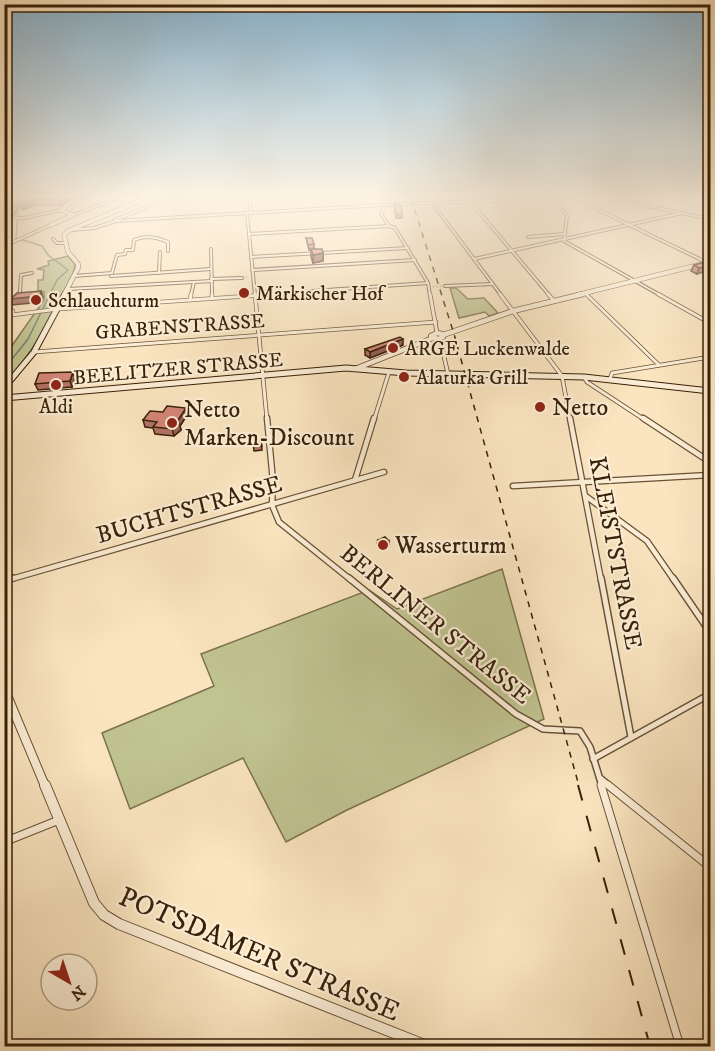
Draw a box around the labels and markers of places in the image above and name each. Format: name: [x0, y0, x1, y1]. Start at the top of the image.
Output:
place label: Märkischer Hof: [256, 282, 387, 307]
marker: Märkischer Hof: [237, 286, 251, 300]
place label: Schlauchturm: [48, 289, 159, 314]
marker: Schlauchturm: [29, 293, 43, 307]
place label: ARGE Luckenwalde: [405, 337, 570, 362]
marker: ARGE Luckenwalde: [386, 341, 400, 355]
place label: Alaturka Grill: [416, 366, 528, 391]
marker: Alaturka Grill: [397, 370, 411, 384]
marker: Aldi: [49, 378, 63, 392]
place label: Netto: [552, 393, 608, 423]
place label: Aldi: [39, 395, 73, 420]
place label: Netto Marken-Discount: [184, 395, 355, 453]
marker: Netto: [533, 400, 547, 414]
marker: Netto Marken-Discount: [165, 416, 179, 430]
place label: Wasserturm: [394, 531, 507, 561]
marker: Wasserturm: [376, 538, 390, 552]

